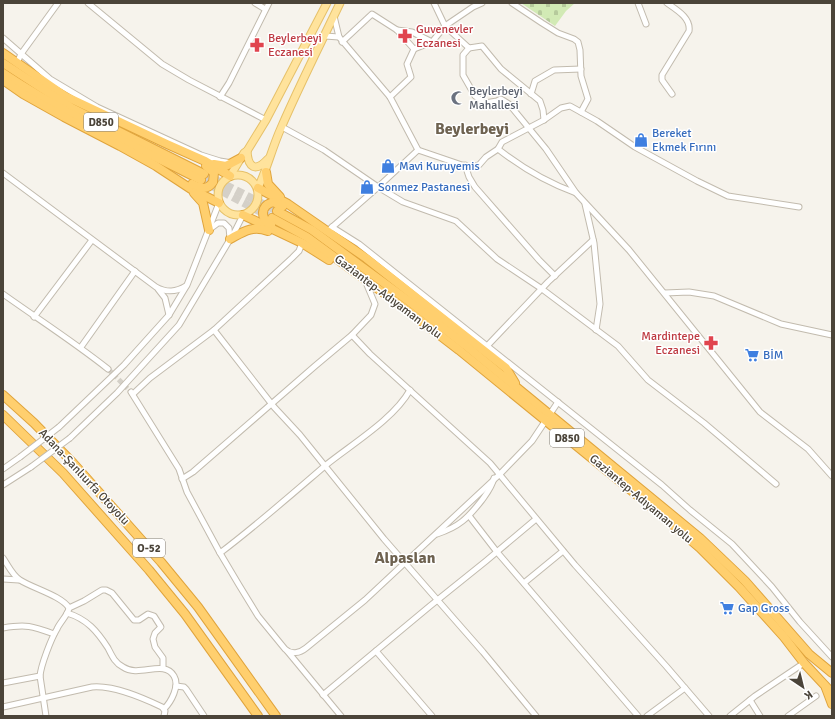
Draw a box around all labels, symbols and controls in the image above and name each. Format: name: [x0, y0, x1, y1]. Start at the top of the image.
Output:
place label: Guvenevler Eczanesi: [416, 22, 474, 51]
pharmacy icon: Guvenevler Eczanesi: [397, 28, 413, 44]
place label: Beylerbeyi Eczanesi: [268, 31, 322, 60]
pharmacy icon: Beylerbeyi Eczanesi: [249, 37, 265, 53]
place label: Beylerbeyi Mahallesi: [469, 84, 523, 113]
mosque icon: Beylerbeyi Mahallesi: [450, 90, 466, 106]
road number: D850: [84, 113, 118, 131]
district label: Beylerbeyi: [435, 119, 509, 139]
place label: Bereket Ekmek Fırını: [652, 126, 716, 155]
shop icon: Bereket Ekmek Fırını: [633, 132, 649, 148]
shop icon: Mavi Kuruyemis: [380, 158, 396, 174]
place label: Mavi Kuruyemis: [399, 159, 480, 174]
shop icon: Sonmez Pastanesi: [359, 179, 375, 195]
place label: Sonmez Pastanesi: [378, 180, 470, 195]
street label: Gaziantep-Adıyaman yolu: [331, 252, 445, 342]
place label: Mardintepe Eczanesi: [641, 329, 700, 358]
pharmacy icon: Mardintepe Eczanesi: [703, 335, 719, 351]
supermarket icon: BİM: [744, 347, 760, 363]
place label: BİM: [763, 348, 783, 363]
street label: Adana-Şanlıurfa Otoyolu: [35, 426, 133, 528]
road number: D850: [550, 429, 584, 447]
street label: Gaziantep-Adıyaman yolu: [586, 451, 696, 547]
road number: O-52: [133, 539, 165, 557]
district label: Alpaslan: [375, 548, 436, 568]
supermarket icon: Gap Gross: [719, 600, 735, 616]
place label: Gap Gross: [738, 601, 789, 616]
north arrow: [783, 667, 823, 707]
text: K: [802, 687, 815, 702]

